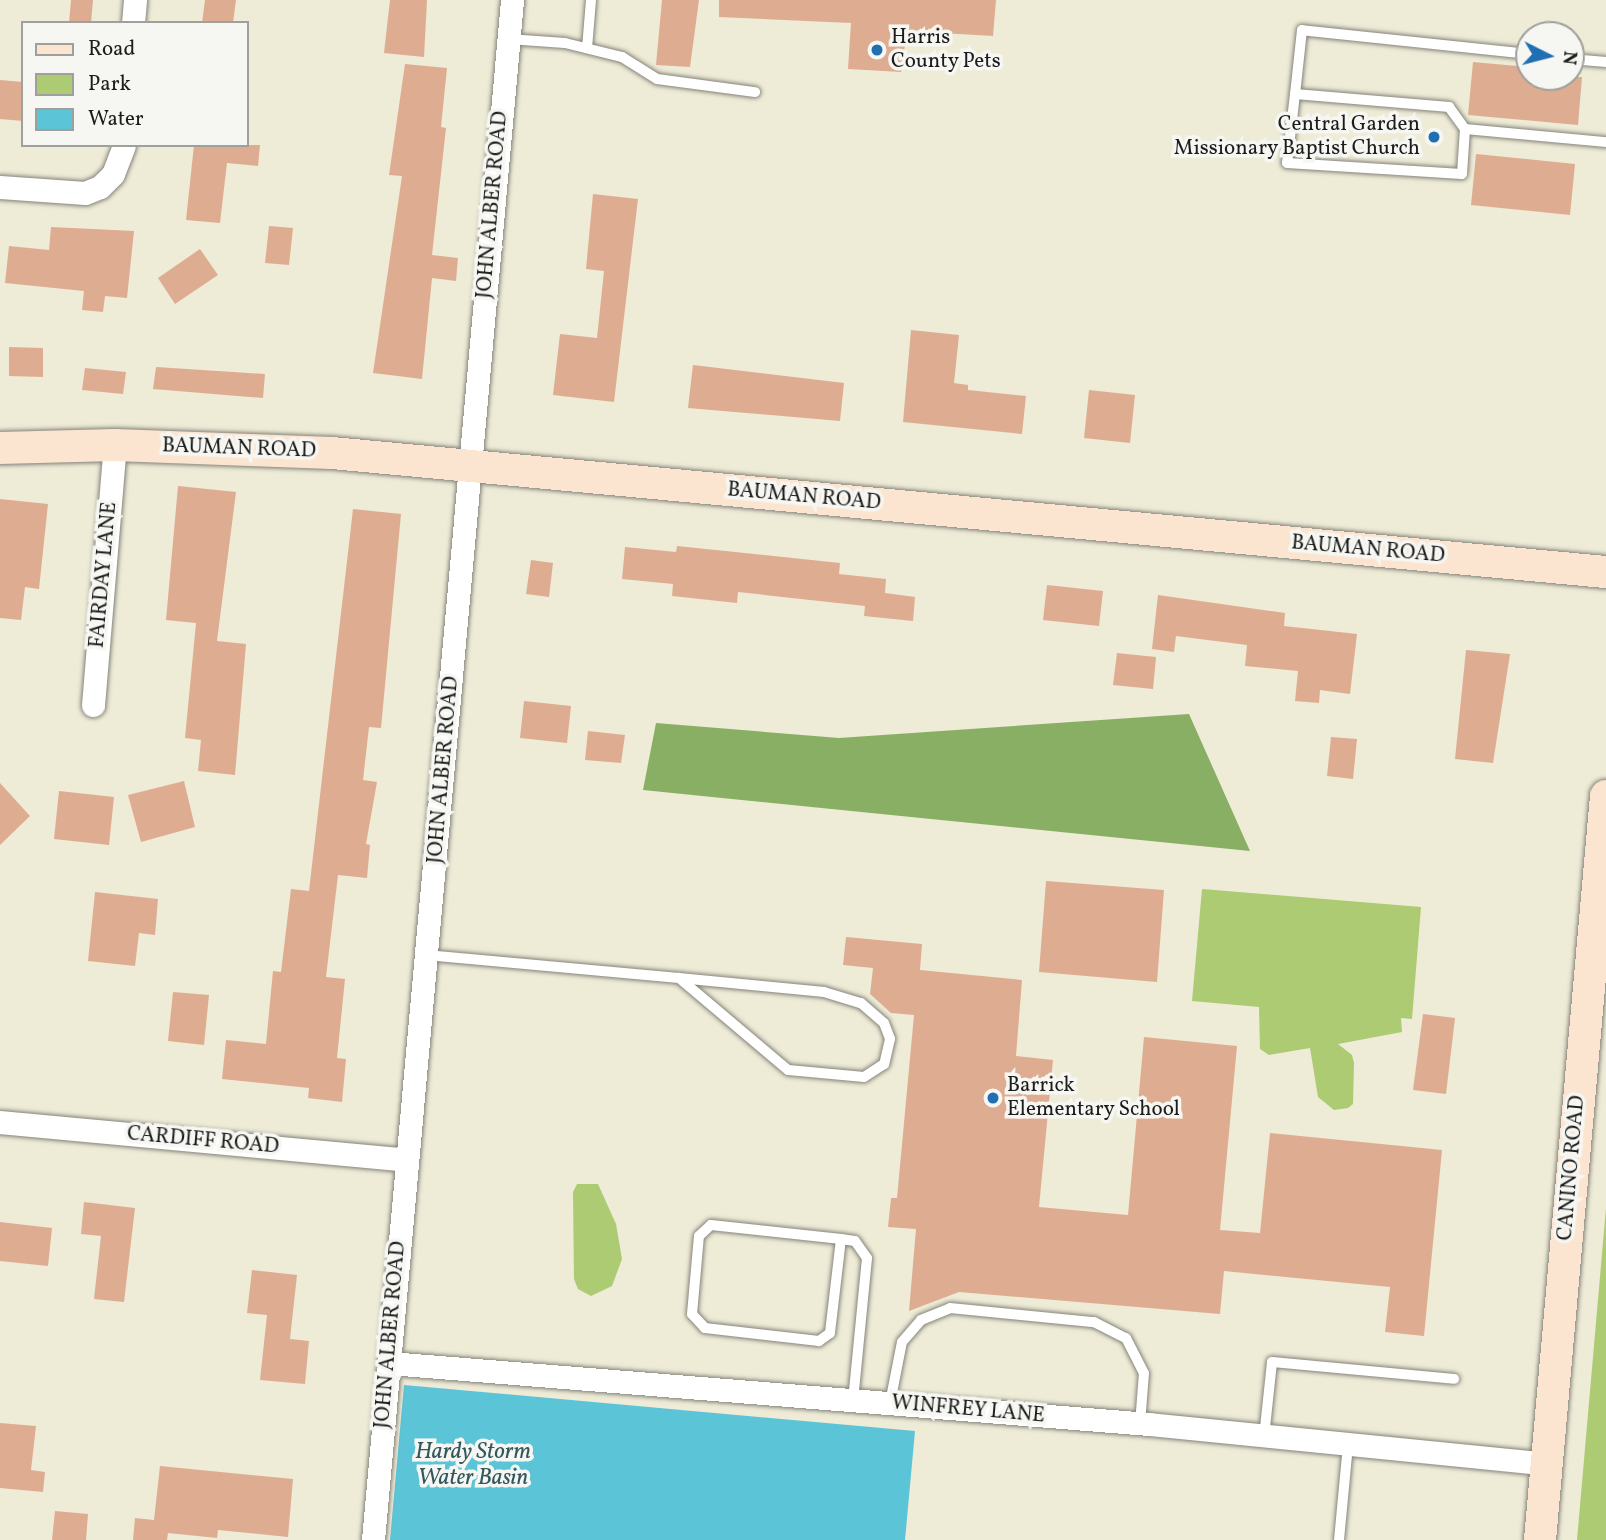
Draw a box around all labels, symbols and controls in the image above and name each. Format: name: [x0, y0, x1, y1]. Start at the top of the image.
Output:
legend: [21, 21, 248, 147]
north arrow: [1515, 21, 1585, 91]
place label: Harris County Pets: [891, 25, 1001, 75]
text: Road: [88, 35, 135, 64]
marker: Harris County Pets: [869, 42, 885, 58]
text: N: [1555, 50, 1583, 66]
text: Park: [88, 70, 131, 99]
text: Water: [88, 105, 144, 134]
street label: JOHN ALBER ROAD: [472, 110, 514, 300]
place label: Central Garden Missionary Baptist Church: [1173, 112, 1420, 162]
marker: Central Garden Missionary Baptist Church: [1426, 129, 1442, 145]
street label: BAUMAN ROAD: [162, 434, 316, 464]
street label: BAUMAN ROAD: [726, 478, 882, 516]
street label: FAIRDAY LANE: [85, 501, 123, 649]
street label: BAUMAN ROAD: [1290, 531, 1446, 569]
street label: JOHN ALBER ROAD: [423, 675, 465, 865]
place label: Barrick Elementary School: [1007, 1073, 1181, 1123]
marker: Barrick Elementary School: [985, 1090, 1001, 1106]
street label: CANINO ROAD: [1553, 1094, 1591, 1242]
street label: CARDIFF ROAD: [126, 1122, 280, 1160]
street label: JOHN ALBER ROAD: [370, 1240, 412, 1430]
street label: WINFREY LANE: [890, 1391, 1046, 1429]
water label: Hardy Storm Water Basin: [415, 1438, 531, 1492]

